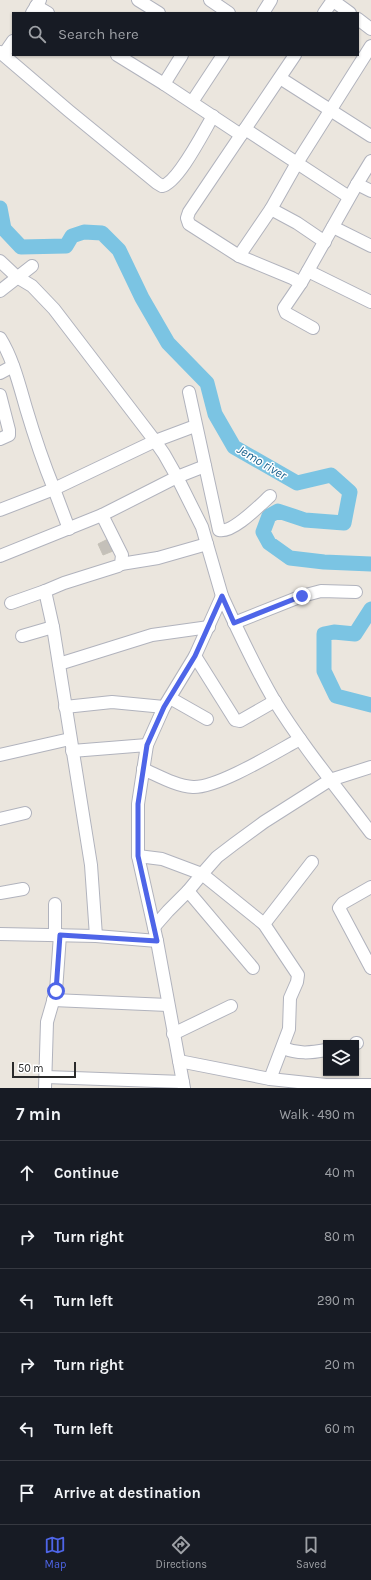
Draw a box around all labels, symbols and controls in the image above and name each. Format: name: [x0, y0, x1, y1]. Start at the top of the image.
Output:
search box: [12, 12, 359, 56]
icon: search: [26, 23, 48, 45]
text: Search here: [58, 25, 139, 43]
water label: Jemo river: [234, 441, 290, 483]
route end: [293, 587, 311, 605]
route start: [47, 982, 65, 1000]
map controls: [323, 1040, 359, 1076]
button: layers: [323, 1040, 359, 1076]
scale bar: [12, 1060, 76, 1079]
text: 50 m: [18, 1062, 44, 1075]
text: 7 min: [16, 1104, 61, 1124]
text: Walk · 490 m: [279, 1107, 355, 1122]
icon: ahead: [16, 1162, 38, 1184]
text: Continue: [54, 1164, 119, 1182]
text: 40 m: [325, 1165, 355, 1180]
icon: right: [16, 1226, 38, 1248]
text: Turn right: [54, 1228, 124, 1246]
text: 80 m: [324, 1229, 355, 1244]
icon: left: [16, 1290, 38, 1312]
text: Turn left: [54, 1292, 113, 1310]
text: 290 m: [317, 1293, 355, 1308]
icon: right: [16, 1354, 38, 1376]
text: Turn right: [54, 1356, 124, 1374]
text: 20 m: [325, 1357, 355, 1372]
icon: left: [16, 1418, 38, 1440]
text: Turn left: [54, 1420, 113, 1438]
text: 60 m: [325, 1421, 355, 1436]
icon: arrive: [16, 1482, 38, 1504]
text: Arrive at destination: [54, 1484, 201, 1502]
tab: Map: [44, 1534, 66, 1571]
tab: Directions: [155, 1534, 207, 1571]
tab: Saved: [296, 1534, 327, 1571]

